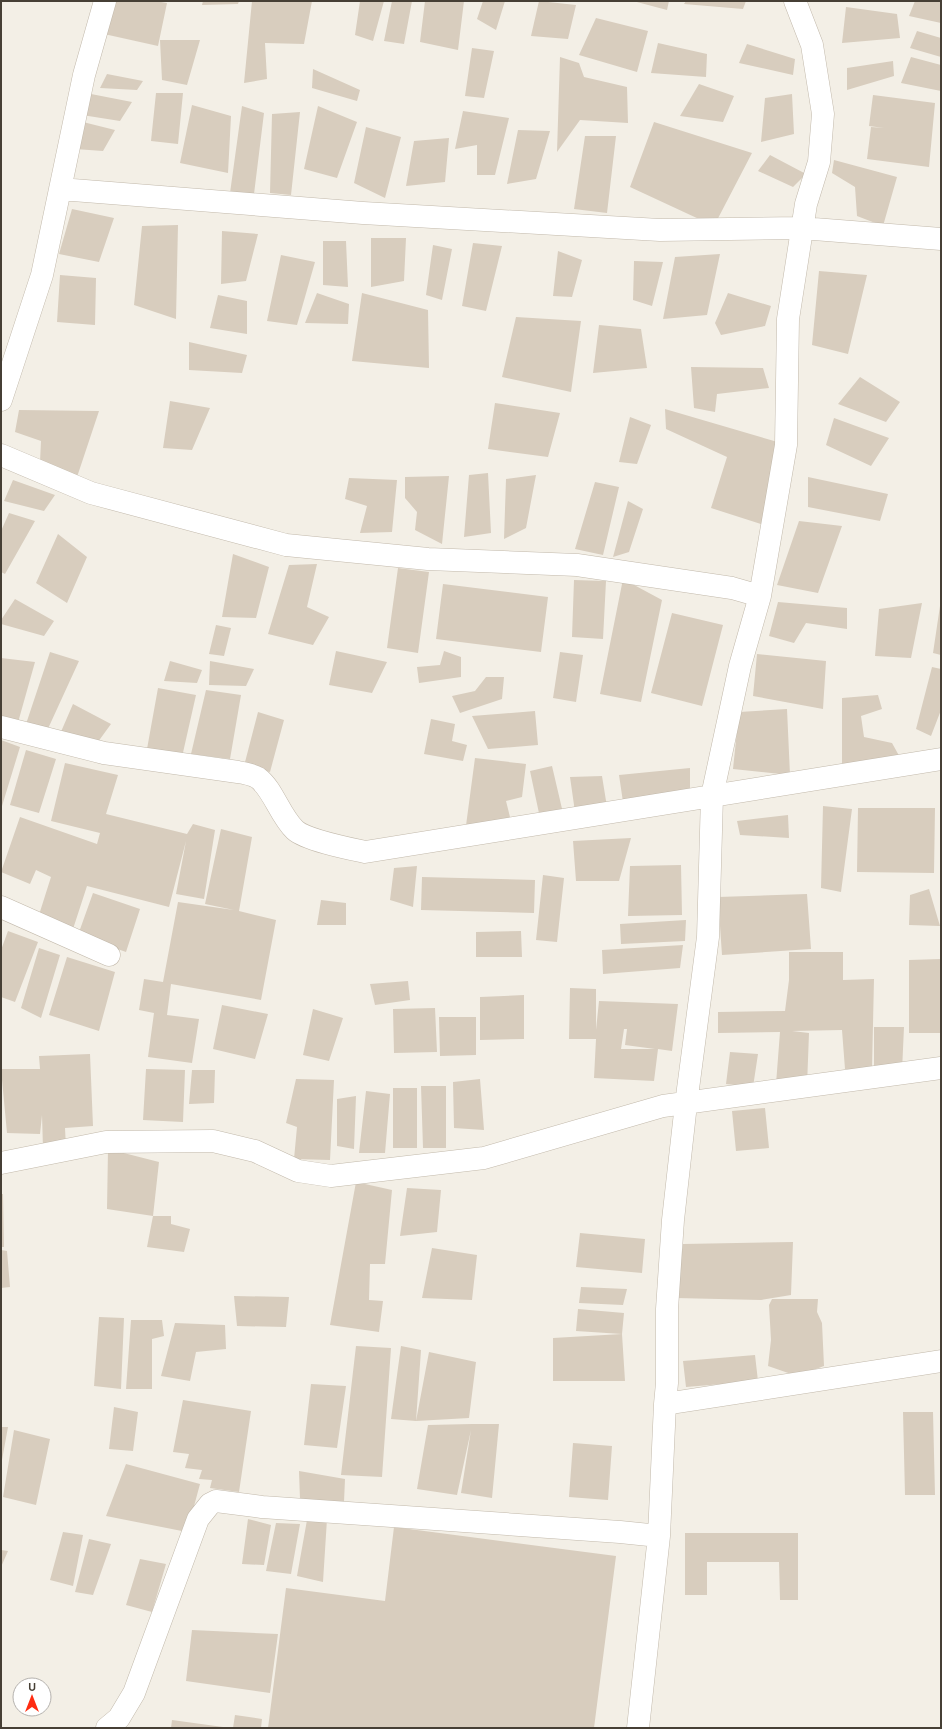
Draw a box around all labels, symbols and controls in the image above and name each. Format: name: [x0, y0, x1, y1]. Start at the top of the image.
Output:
north arrow: [12, 1677, 52, 1717]
text: U: [28, 1681, 36, 1694]

